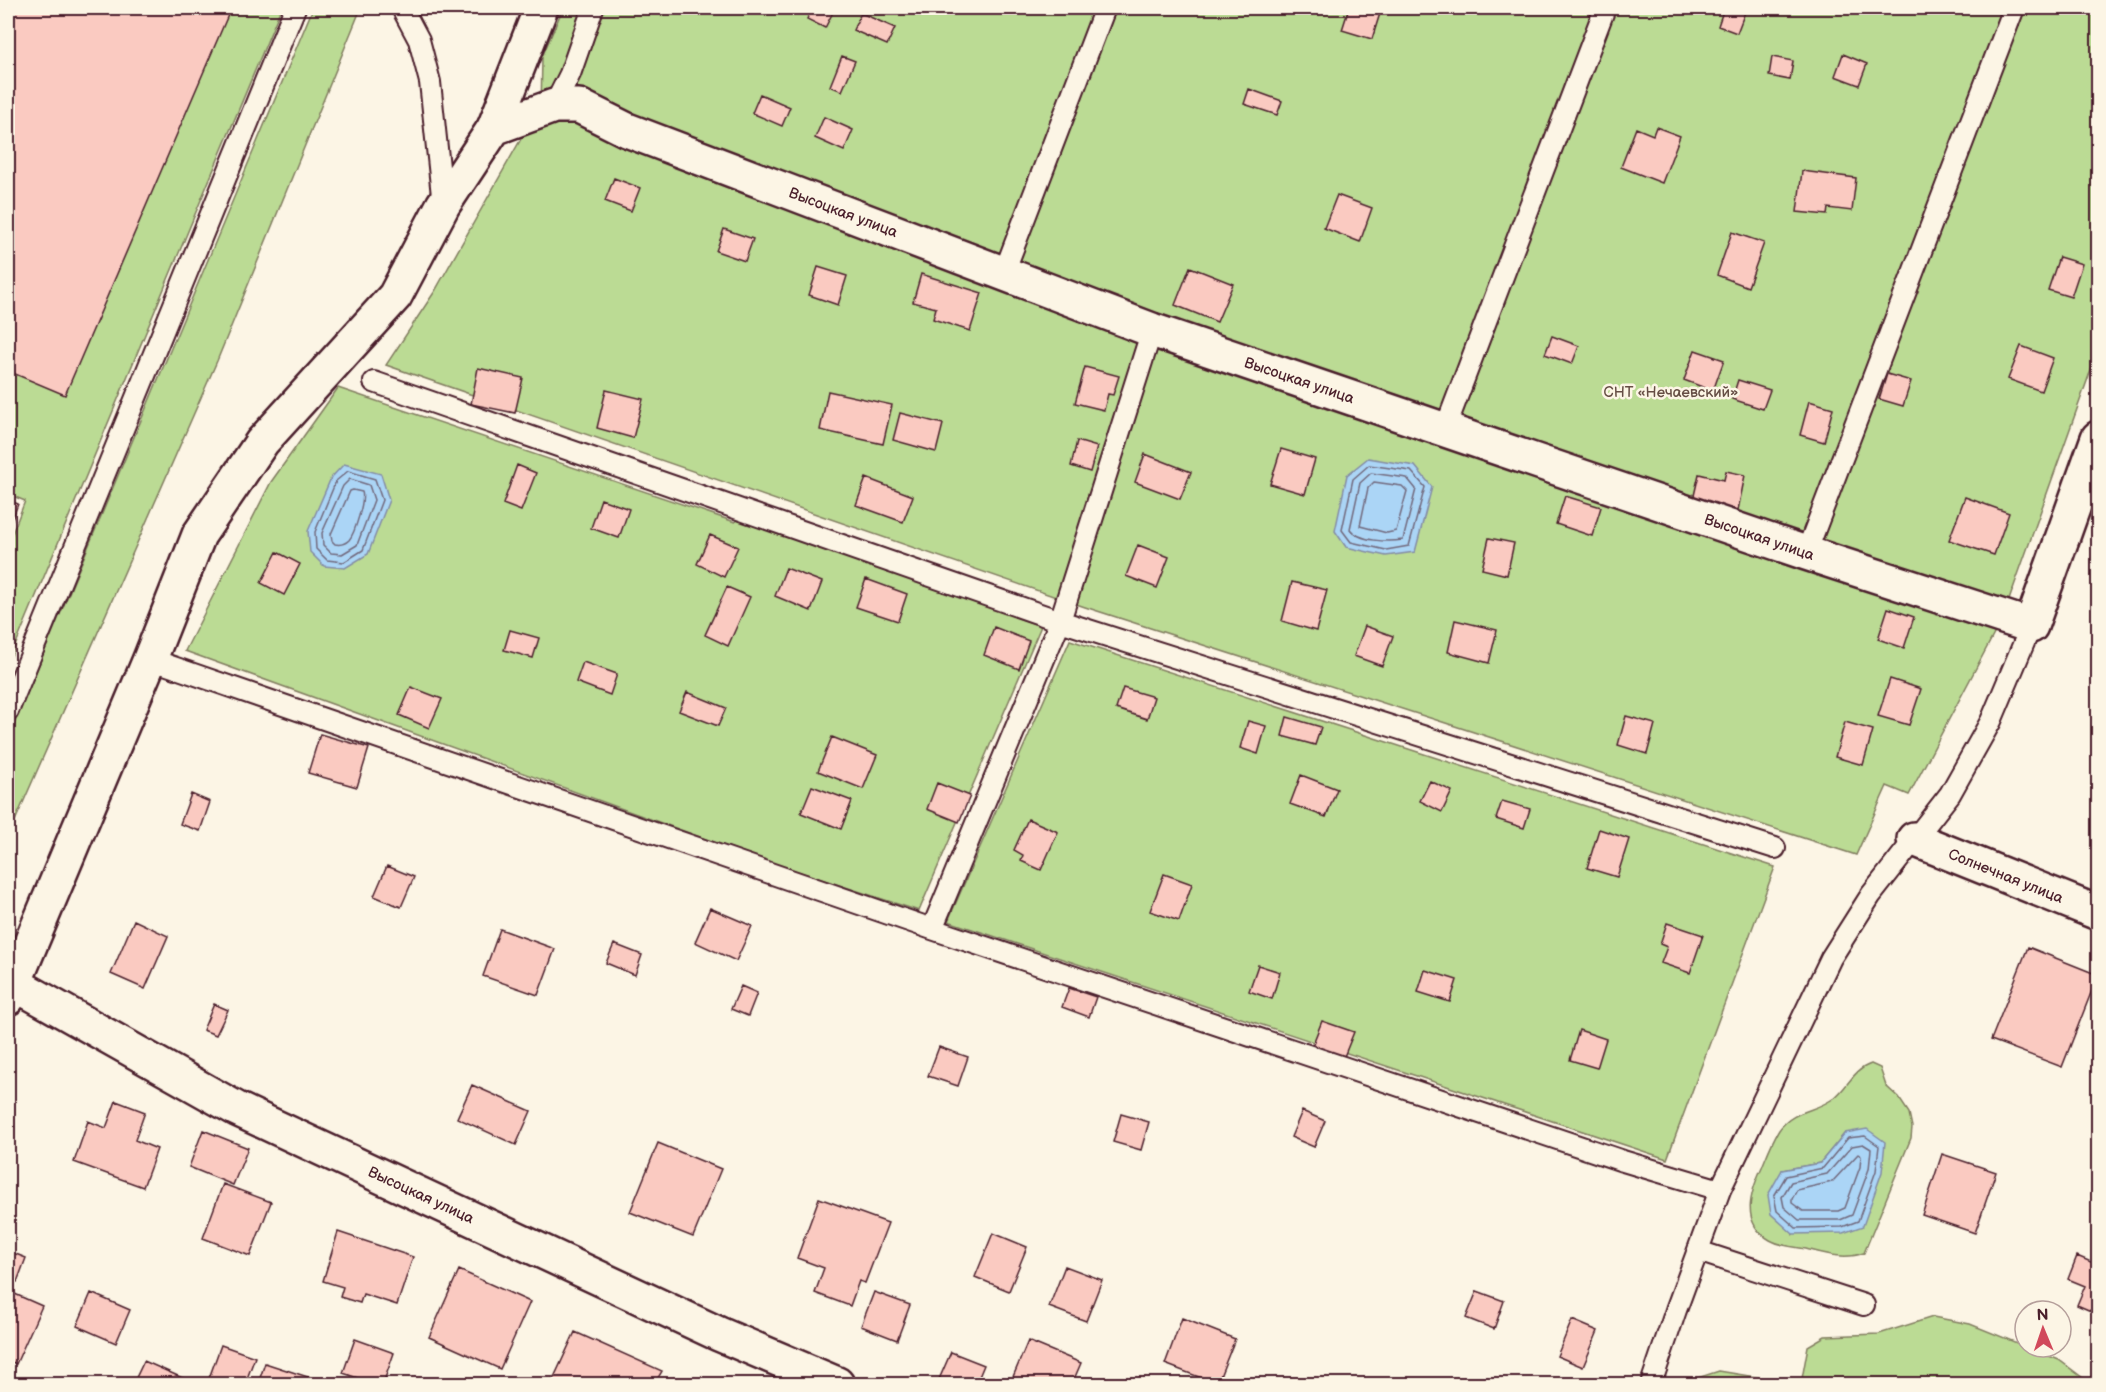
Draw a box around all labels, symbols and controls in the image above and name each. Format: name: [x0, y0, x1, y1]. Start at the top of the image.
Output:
street label: Высоцкая улица: [786, 184, 900, 242]
street label: Высоцкая улица: [1242, 353, 1357, 408]
park label: СНТ «Нечаевский»: [1604, 383, 1738, 402]
street label: Высоцкая улица: [1702, 510, 1817, 565]
street label: Солнечная улица: [1945, 845, 2066, 908]
street label: Высоцкая улица: [365, 1162, 477, 1228]
north arrow: [2013, 1299, 2073, 1359]
text: N: [2036, 1306, 2049, 1325]

